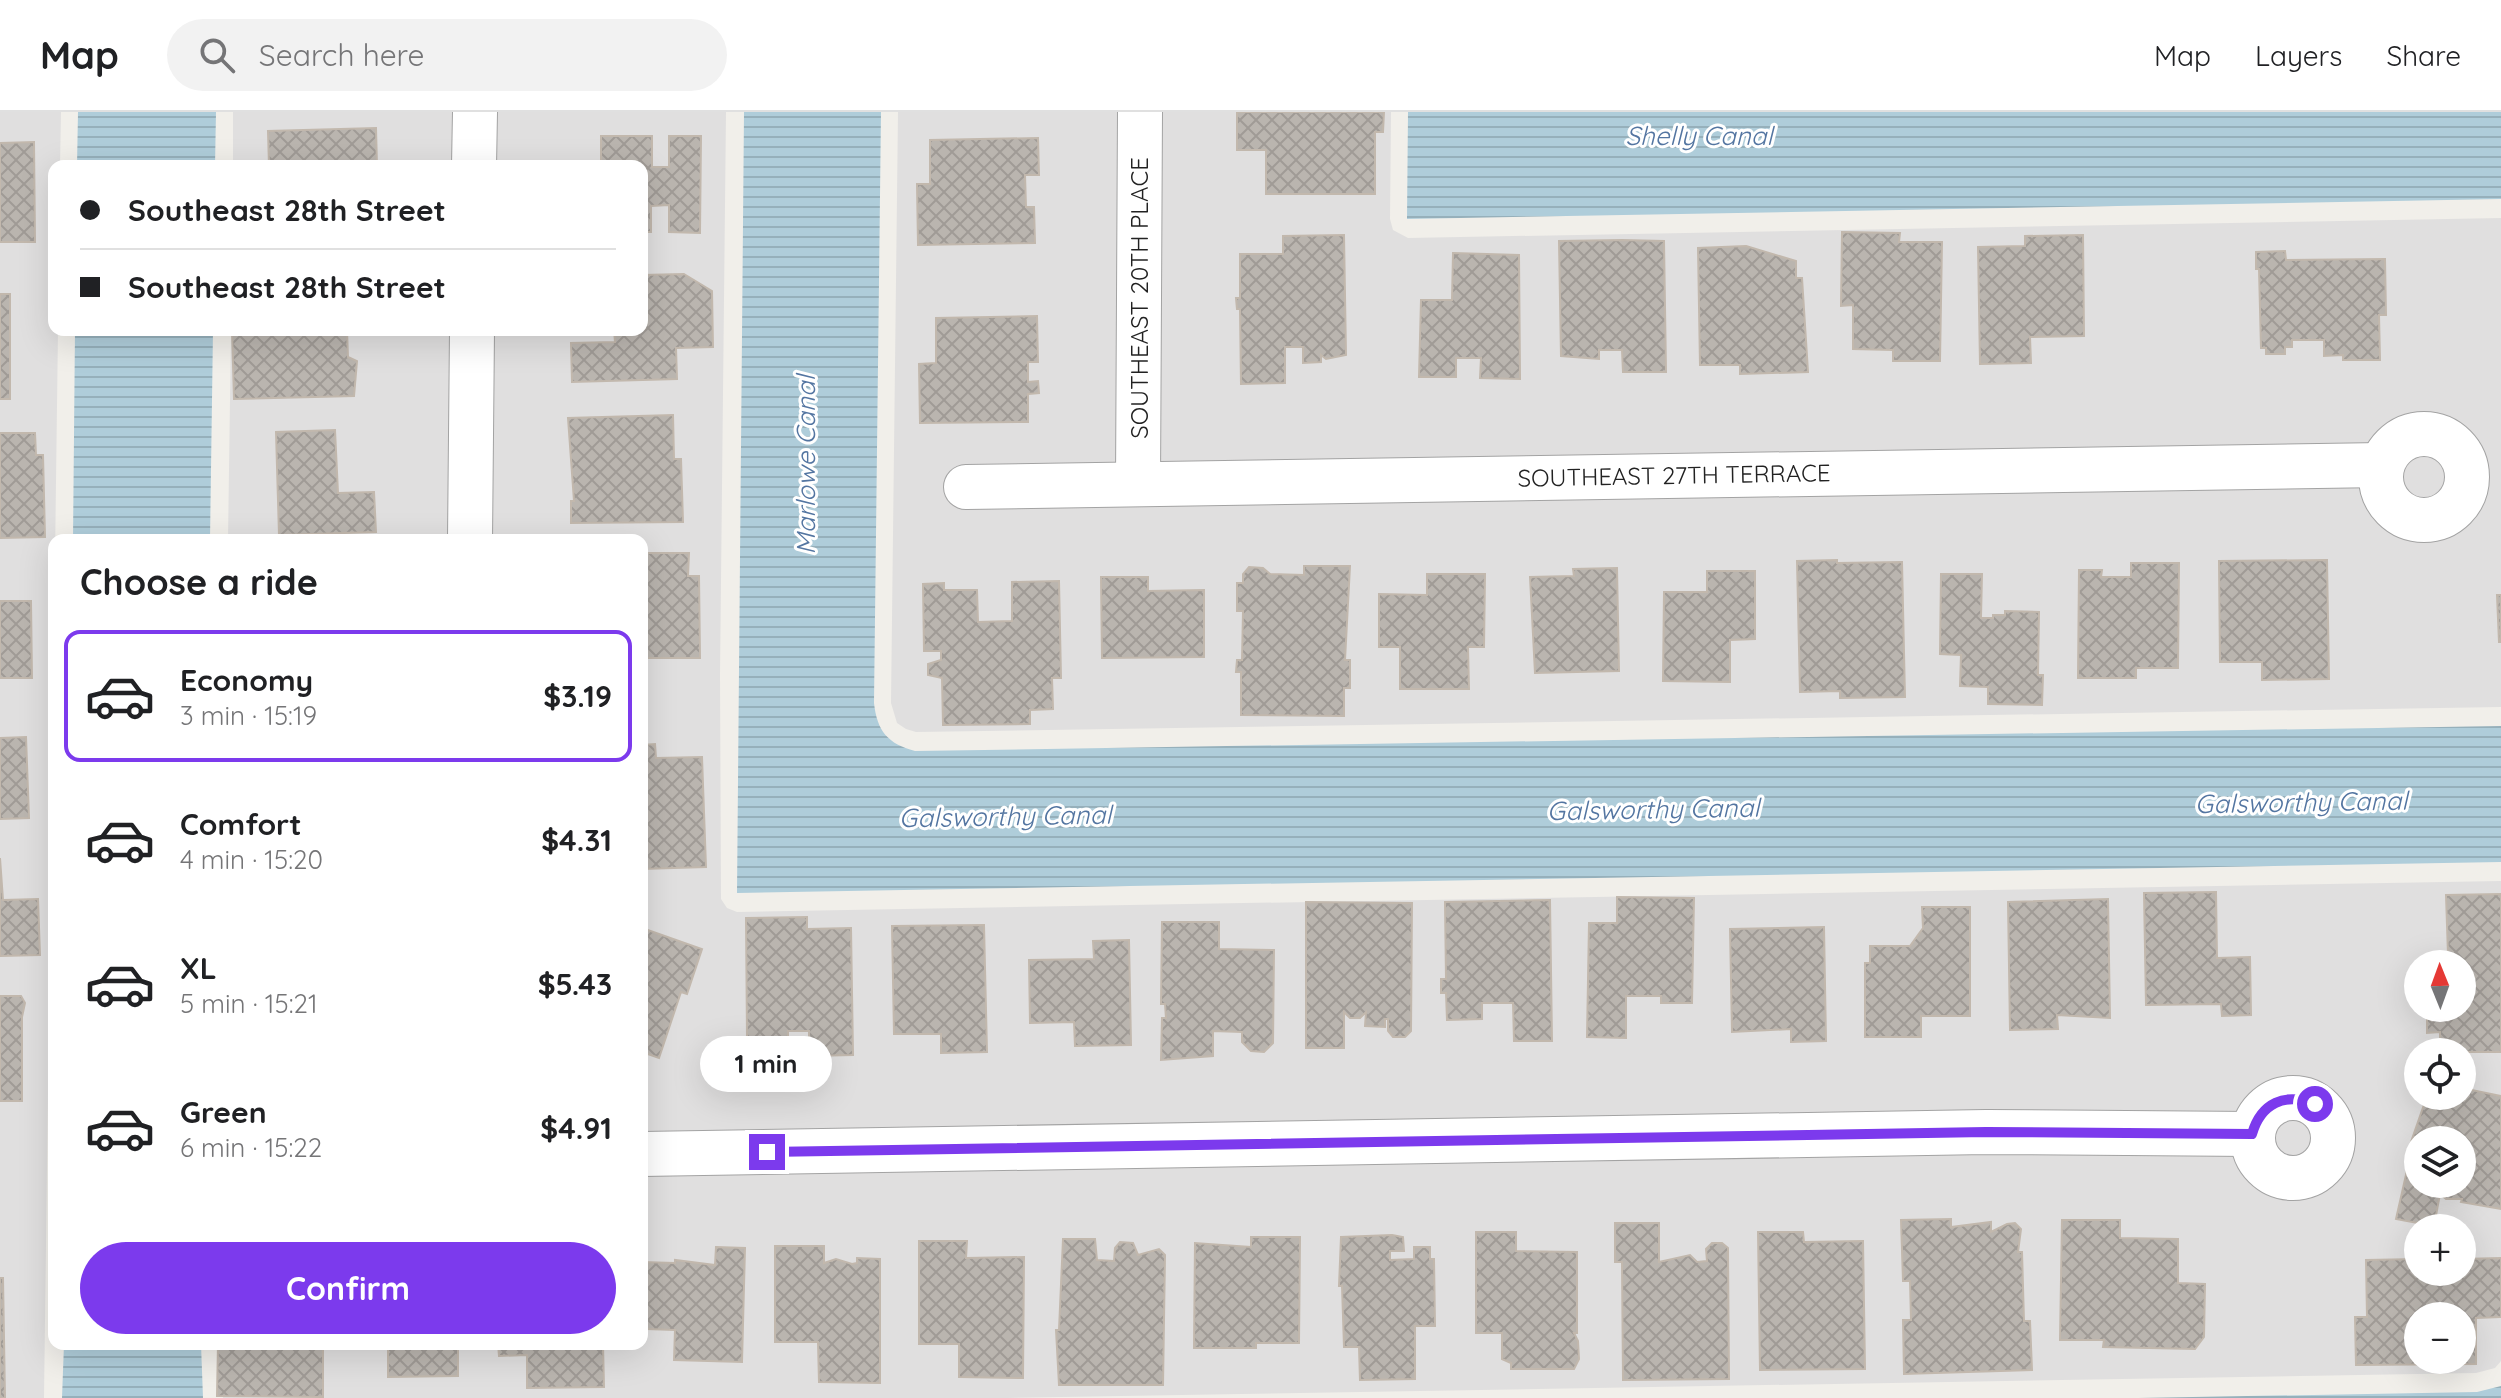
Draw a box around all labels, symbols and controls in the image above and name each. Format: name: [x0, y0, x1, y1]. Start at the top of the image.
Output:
search box: [167, 19, 727, 91]
text: Map: [40, 31, 119, 79]
icon: search: [195, 33, 239, 77]
text: Search here: [259, 36, 424, 74]
text: Map: [2154, 38, 2211, 73]
text: Layers: [2255, 38, 2342, 73]
text: Share: [2386, 38, 2461, 73]
water label: Shelly Canal: [1625, 119, 1776, 152]
street label: SOUTHEAST 20TH PLACE: [1124, 157, 1154, 439]
text: Southeast 28th Street: [128, 191, 446, 229]
text: Southeast 28th Street: [128, 268, 446, 306]
water label: Marlowe Canal: [789, 372, 822, 555]
street label: SOUTHEAST 27TH TERRACE: [1517, 457, 1831, 493]
text: Choose a ride: [80, 559, 318, 604]
icon: car: [84, 660, 156, 732]
text: Economy: [180, 661, 313, 699]
text: $3.19: [543, 677, 612, 715]
text: 3 min · 15:19: [180, 699, 317, 732]
water label: Galsworthy Canal: [2195, 784, 2411, 820]
water label: Galsworthy Canal: [1547, 791, 1763, 827]
water label: Galsworthy Canal: [899, 798, 1115, 834]
icon: car: [84, 804, 156, 876]
text: Comfort: [180, 805, 301, 843]
text: $4.31: [541, 821, 612, 859]
text: 4 min · 15:20: [180, 843, 323, 876]
icon: car: [84, 948, 156, 1020]
text: XL: [180, 949, 217, 987]
north arrow: [2404, 950, 2476, 1022]
map controls: [2404, 950, 2476, 1374]
text: $5.43: [538, 965, 612, 1003]
text: 5 min · 15:21: [180, 987, 318, 1020]
callout: 1 min: [701, 1036, 833, 1092]
button: locate: [2404, 1038, 2476, 1110]
text: 1 min: [735, 1047, 798, 1080]
route start: [2297, 1086, 2333, 1122]
icon: car: [84, 1092, 156, 1164]
text: Green: [180, 1093, 267, 1131]
text: $4.91: [540, 1109, 612, 1147]
button: layers: [2404, 1126, 2476, 1198]
text: 6 min · 15:22: [180, 1131, 322, 1164]
route end: [749, 1134, 785, 1170]
button: +: [2404, 1214, 2476, 1286]
button: Confirm: [80, 1242, 616, 1334]
button: −: [2404, 1302, 2476, 1374]

